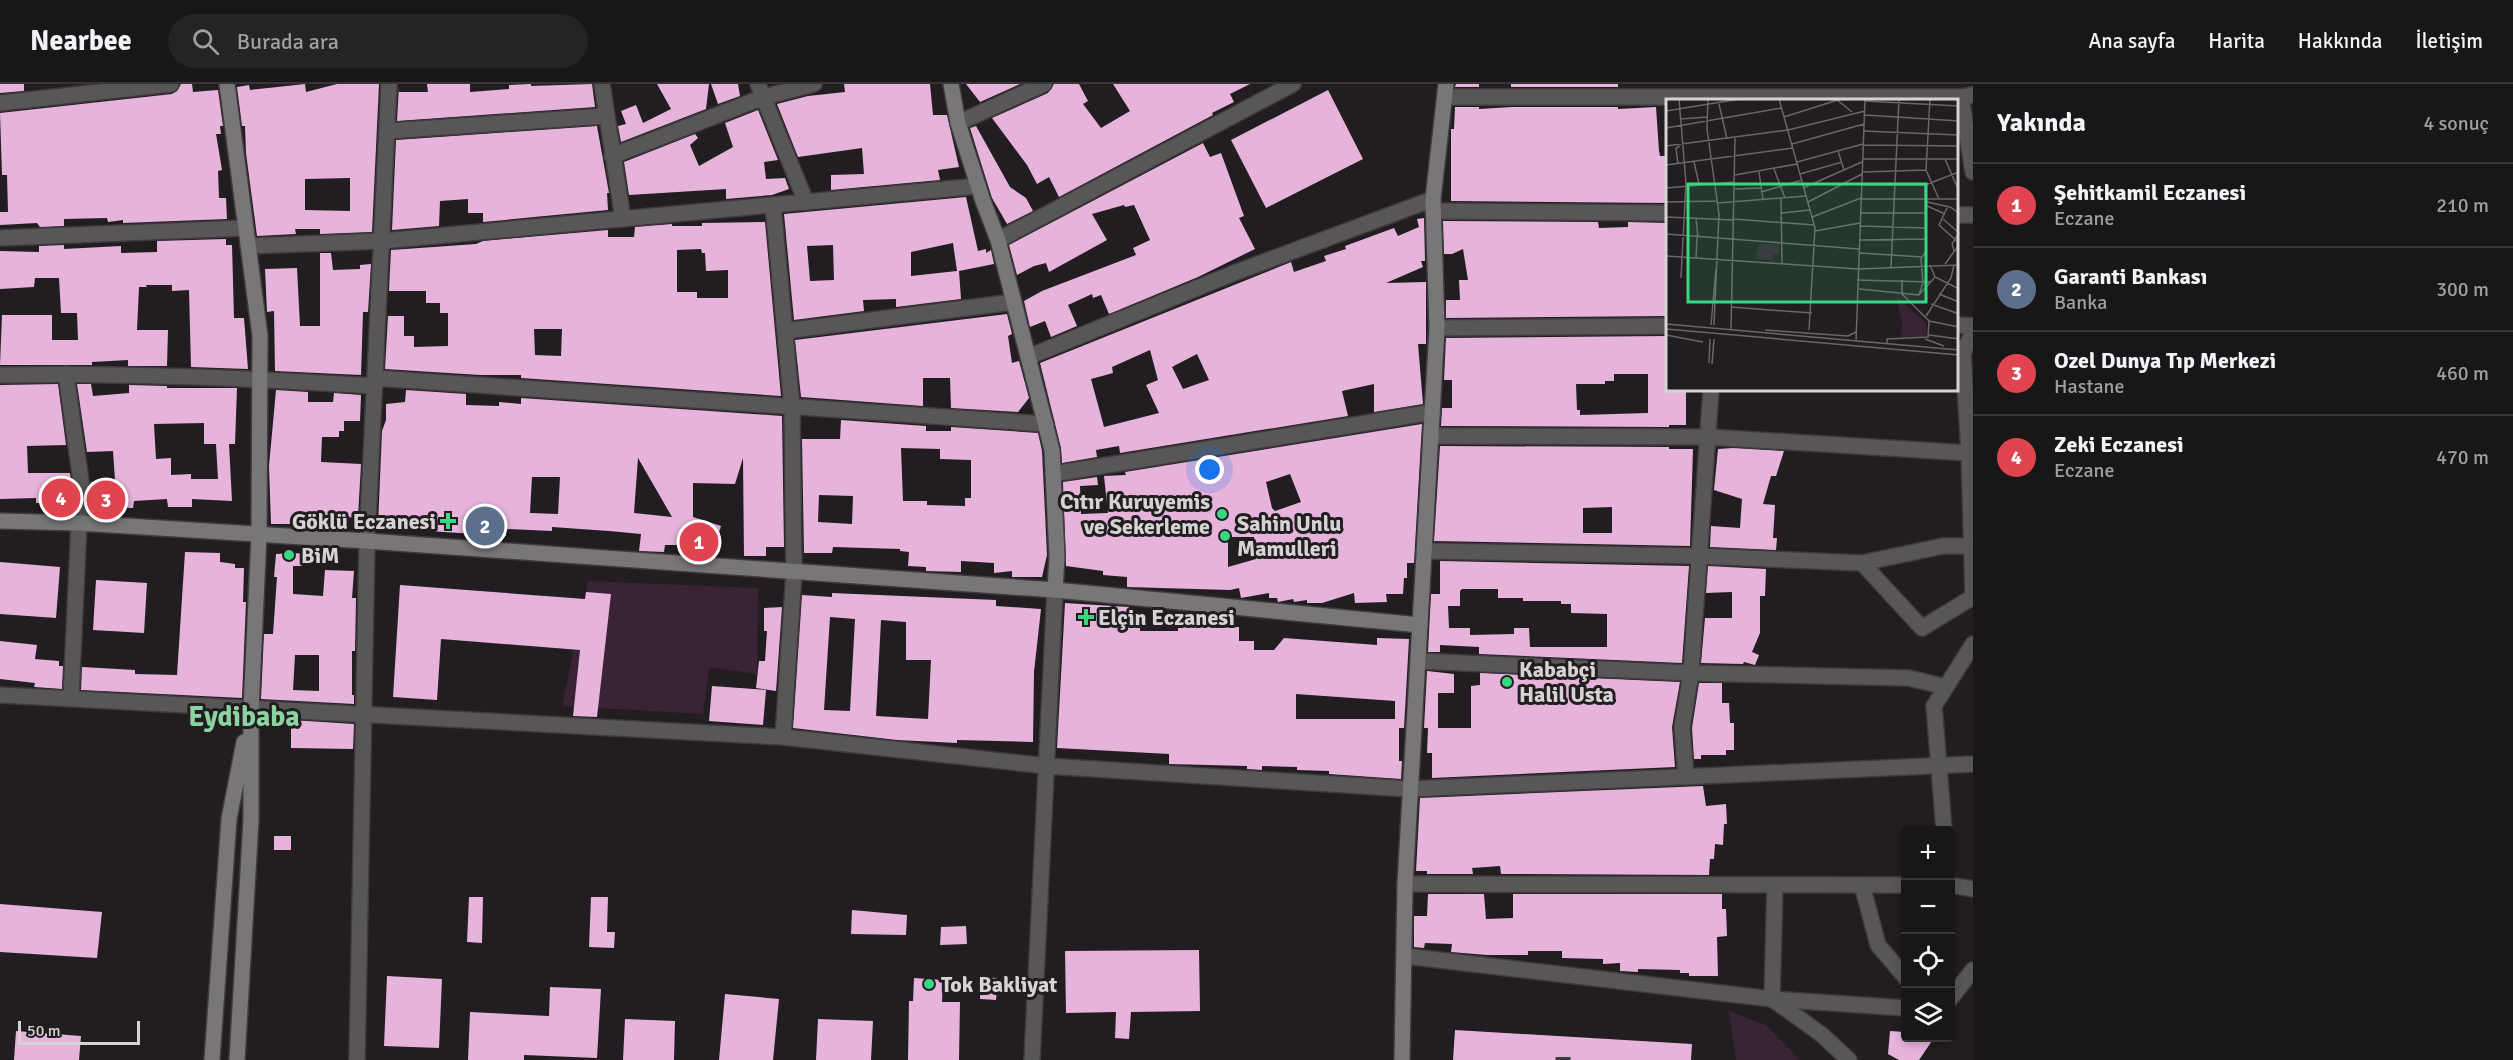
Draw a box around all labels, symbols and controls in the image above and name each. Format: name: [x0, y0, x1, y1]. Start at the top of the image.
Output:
search box: [168, 14, 588, 68]
text: Nearbee: [30, 24, 132, 58]
icon: search: [189, 25, 222, 58]
text: Burada ara: [237, 28, 339, 55]
text: Ana sayfa: [2088, 28, 2175, 54]
text: Harita: [2208, 28, 2265, 54]
text: Hakkında: [2298, 28, 2383, 54]
text: İletişim: [2416, 28, 2483, 54]
inset map: [1666, 99, 1958, 392]
text: Yakında: [1997, 107, 2086, 139]
text: 4 sonuç: [2423, 111, 2489, 136]
text: Şehitkamil Eczanesi: [2054, 179, 2246, 206]
text: 1: [2011, 193, 2022, 218]
text: 210 m: [2436, 193, 2489, 218]
text: Eczane: [2054, 206, 2115, 231]
text: Garanti Bankası: [2054, 263, 2207, 290]
text: 2: [2011, 277, 2022, 302]
text: 300 m: [2436, 277, 2489, 302]
text: Banka: [2054, 290, 2107, 315]
text: Ozel Dunya Tıp Merkezi: [2054, 347, 2276, 374]
text: 3: [2011, 361, 2022, 386]
text: 460 m: [2436, 361, 2489, 386]
text: Hastane: [2054, 374, 2124, 399]
text: Zeki Eczanesi: [2054, 431, 2184, 458]
text: 4: [2011, 445, 2022, 470]
text: 470 m: [2436, 445, 2489, 470]
your location: [1195, 455, 1224, 484]
text: Eczane: [2054, 458, 2115, 483]
pin: 4: [42, 476, 80, 520]
pin: 3: [86, 478, 126, 522]
place label: Cıtır Kuruyemis ve Sekerleme: [1060, 488, 1210, 540]
pin: 2: [466, 504, 504, 548]
marker: Cıtır Kuruyemis ve Sekerleme: [1215, 507, 1229, 521]
place label: Göklü Eczanesi: [292, 508, 436, 535]
place label: Sahin Unlu Mamulleri: [1237, 510, 1341, 562]
marker: Göklü Eczanesi: [441, 514, 455, 528]
pin: 1: [680, 520, 718, 564]
marker: Sahin Unlu Mamulleri: [1218, 529, 1232, 543]
place label: BiM: [301, 542, 339, 569]
marker: BiM: [282, 548, 296, 562]
place label: Elçin Eczanesi: [1098, 604, 1235, 631]
marker: Elçin Eczanesi: [1079, 610, 1093, 624]
place label: Kababçi Halil Usta: [1519, 656, 1614, 708]
marker: Kababçi Halil Usta: [1500, 675, 1514, 689]
district label: Eydibaba: [188, 700, 300, 734]
map controls: [1901, 826, 1955, 1042]
button: +: [1901, 826, 1955, 880]
button: −: [1901, 880, 1955, 934]
button: locate: [1901, 934, 1955, 988]
place label: Tok Bakliyat: [941, 971, 1057, 998]
marker: Tok Bakliyat: [922, 977, 936, 991]
button: layers: [1901, 988, 1955, 1042]
scale bar: [18, 1018, 140, 1046]
text: 50 m: [27, 1021, 61, 1041]

